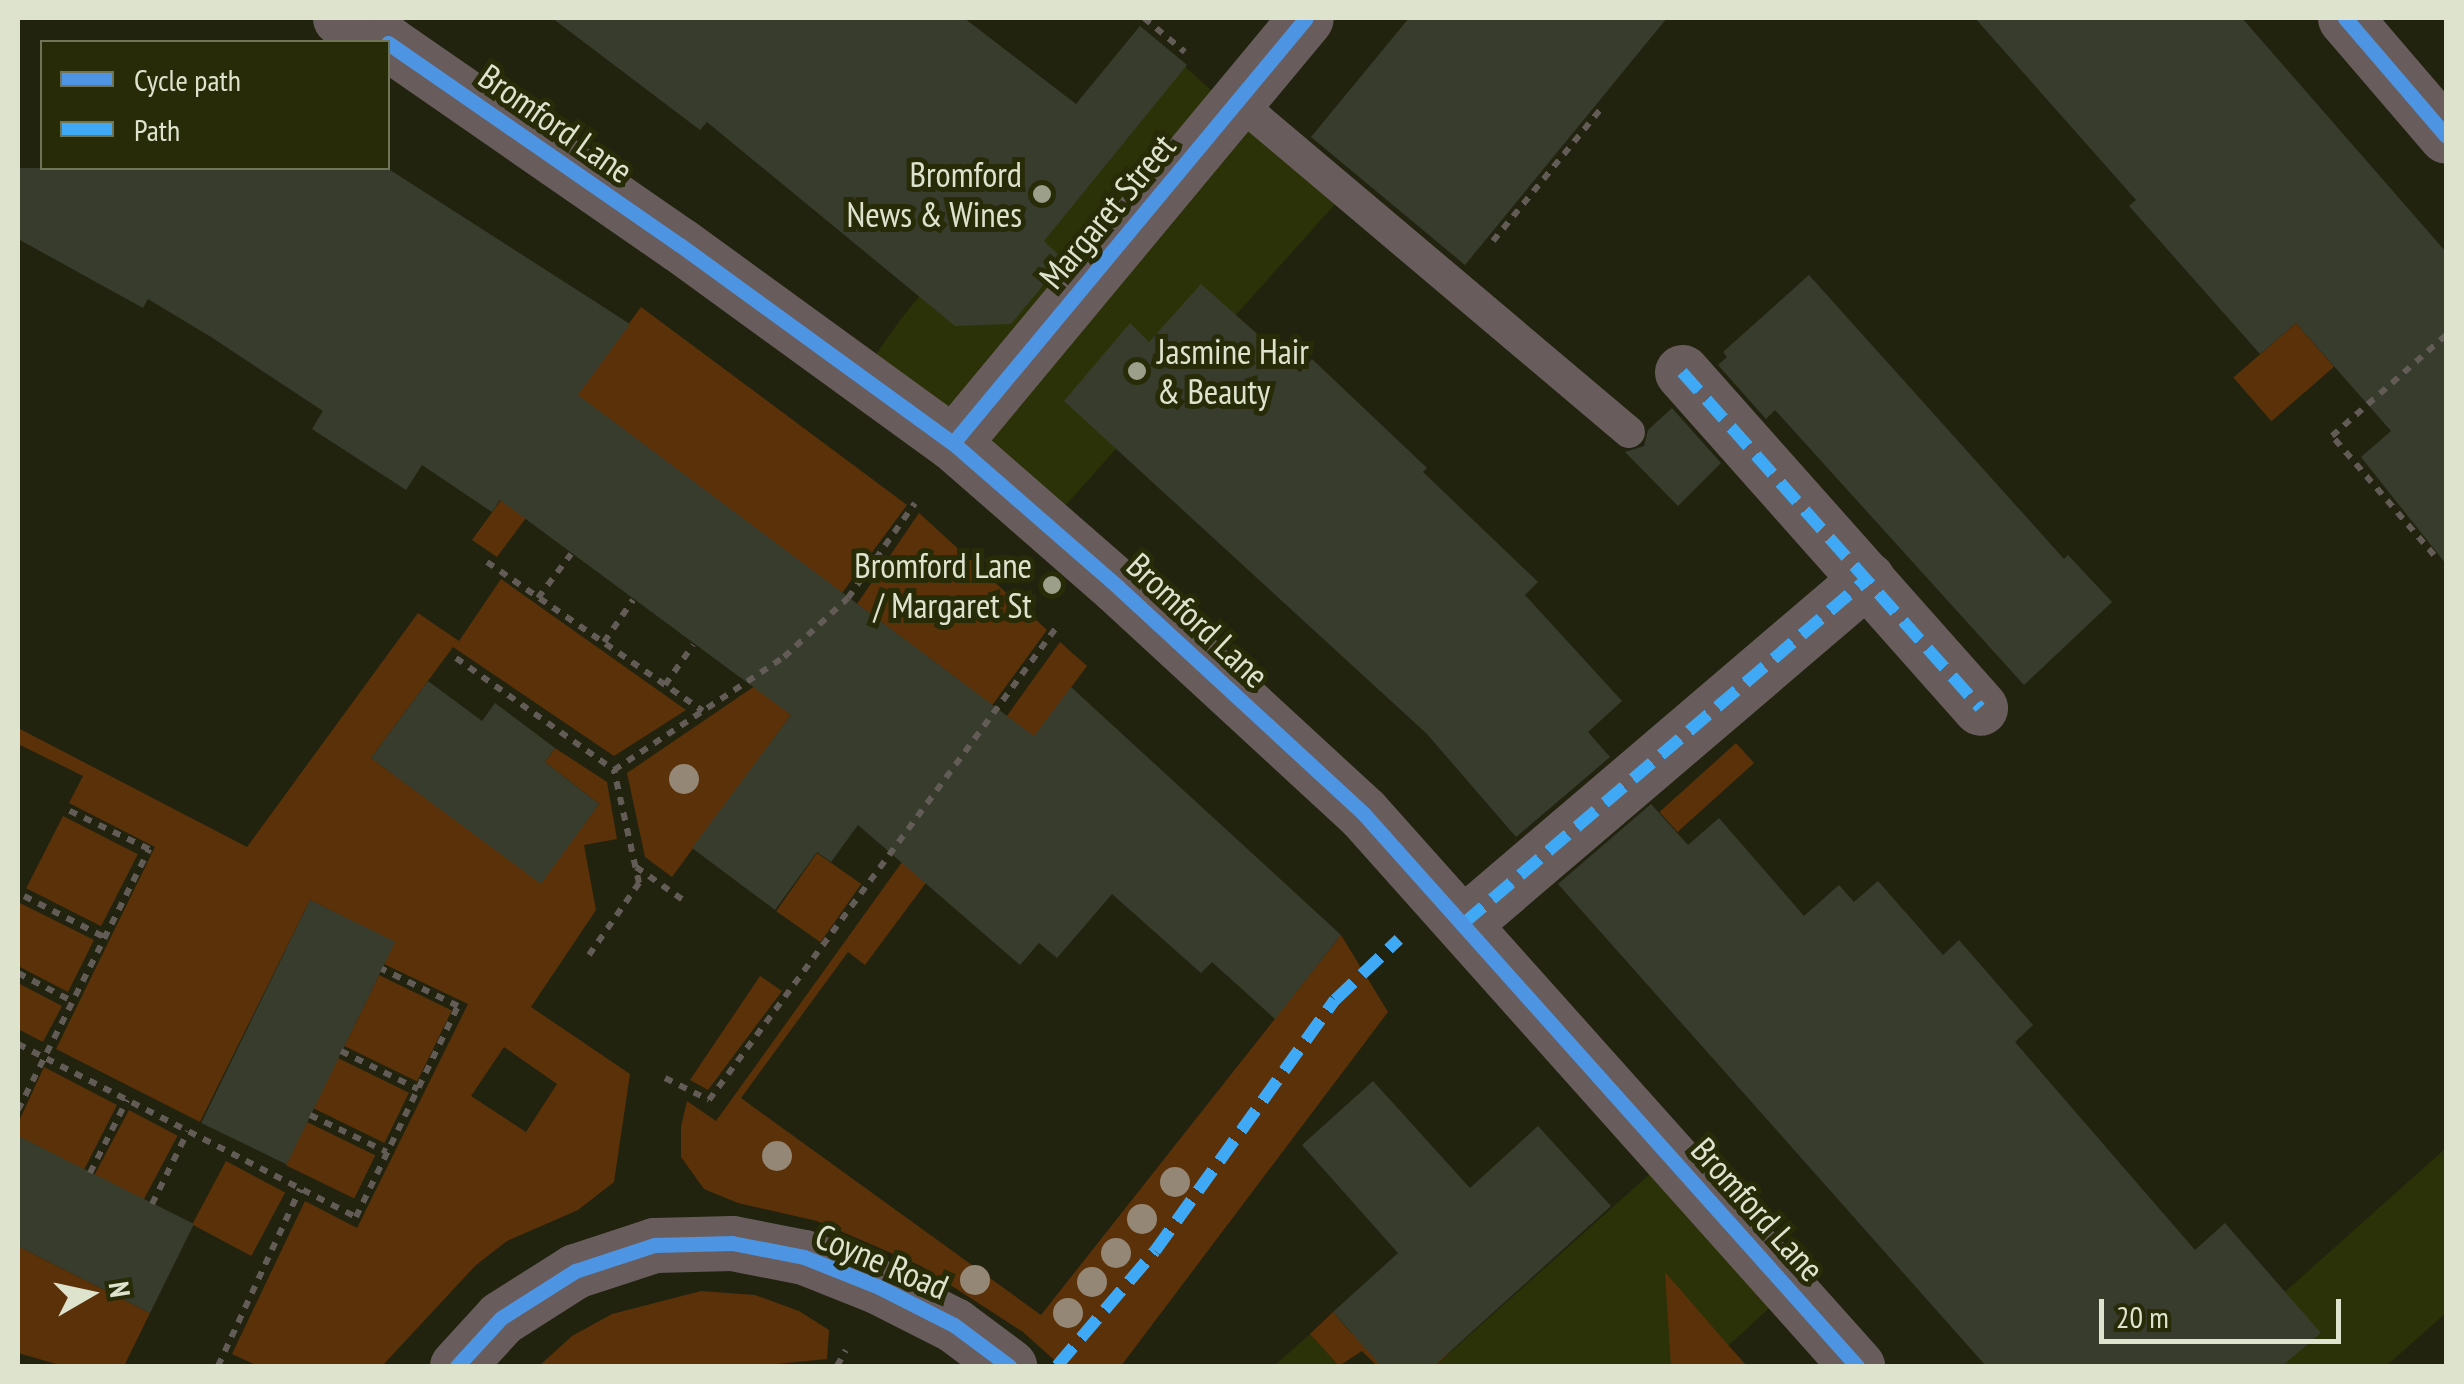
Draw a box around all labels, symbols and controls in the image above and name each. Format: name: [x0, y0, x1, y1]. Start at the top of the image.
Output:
legend: [40, 40, 390, 170]
street label: Bromford Lane: [471, 55, 641, 191]
text: Cycle path: [134, 60, 241, 99]
text: Path: [134, 110, 180, 149]
street label: Margaret Street: [1030, 125, 1184, 297]
place label: Bromford News & Wines: [846, 153, 1022, 235]
marker: Bromford News & Wines: [1031, 183, 1053, 205]
place label: Jasmine Hair & Beauty: [1157, 330, 1309, 412]
marker: Jasmine Hair & Beauty: [1126, 360, 1148, 382]
place label: Bromford Lane / Margaret St: [854, 544, 1032, 626]
street label: Bromford Lane: [1119, 544, 1277, 696]
marker: Bromford Lane / Margaret St: [1041, 574, 1063, 596]
street label: Bromford Lane: [1683, 1129, 1833, 1289]
street label: Coyne Road: [809, 1214, 955, 1308]
north arrow: [40, 1244, 140, 1344]
text: N: [101, 1279, 140, 1300]
scale bar: [2104, 1279, 2346, 1341]
text: 20 m: [2116, 1297, 2169, 1336]

